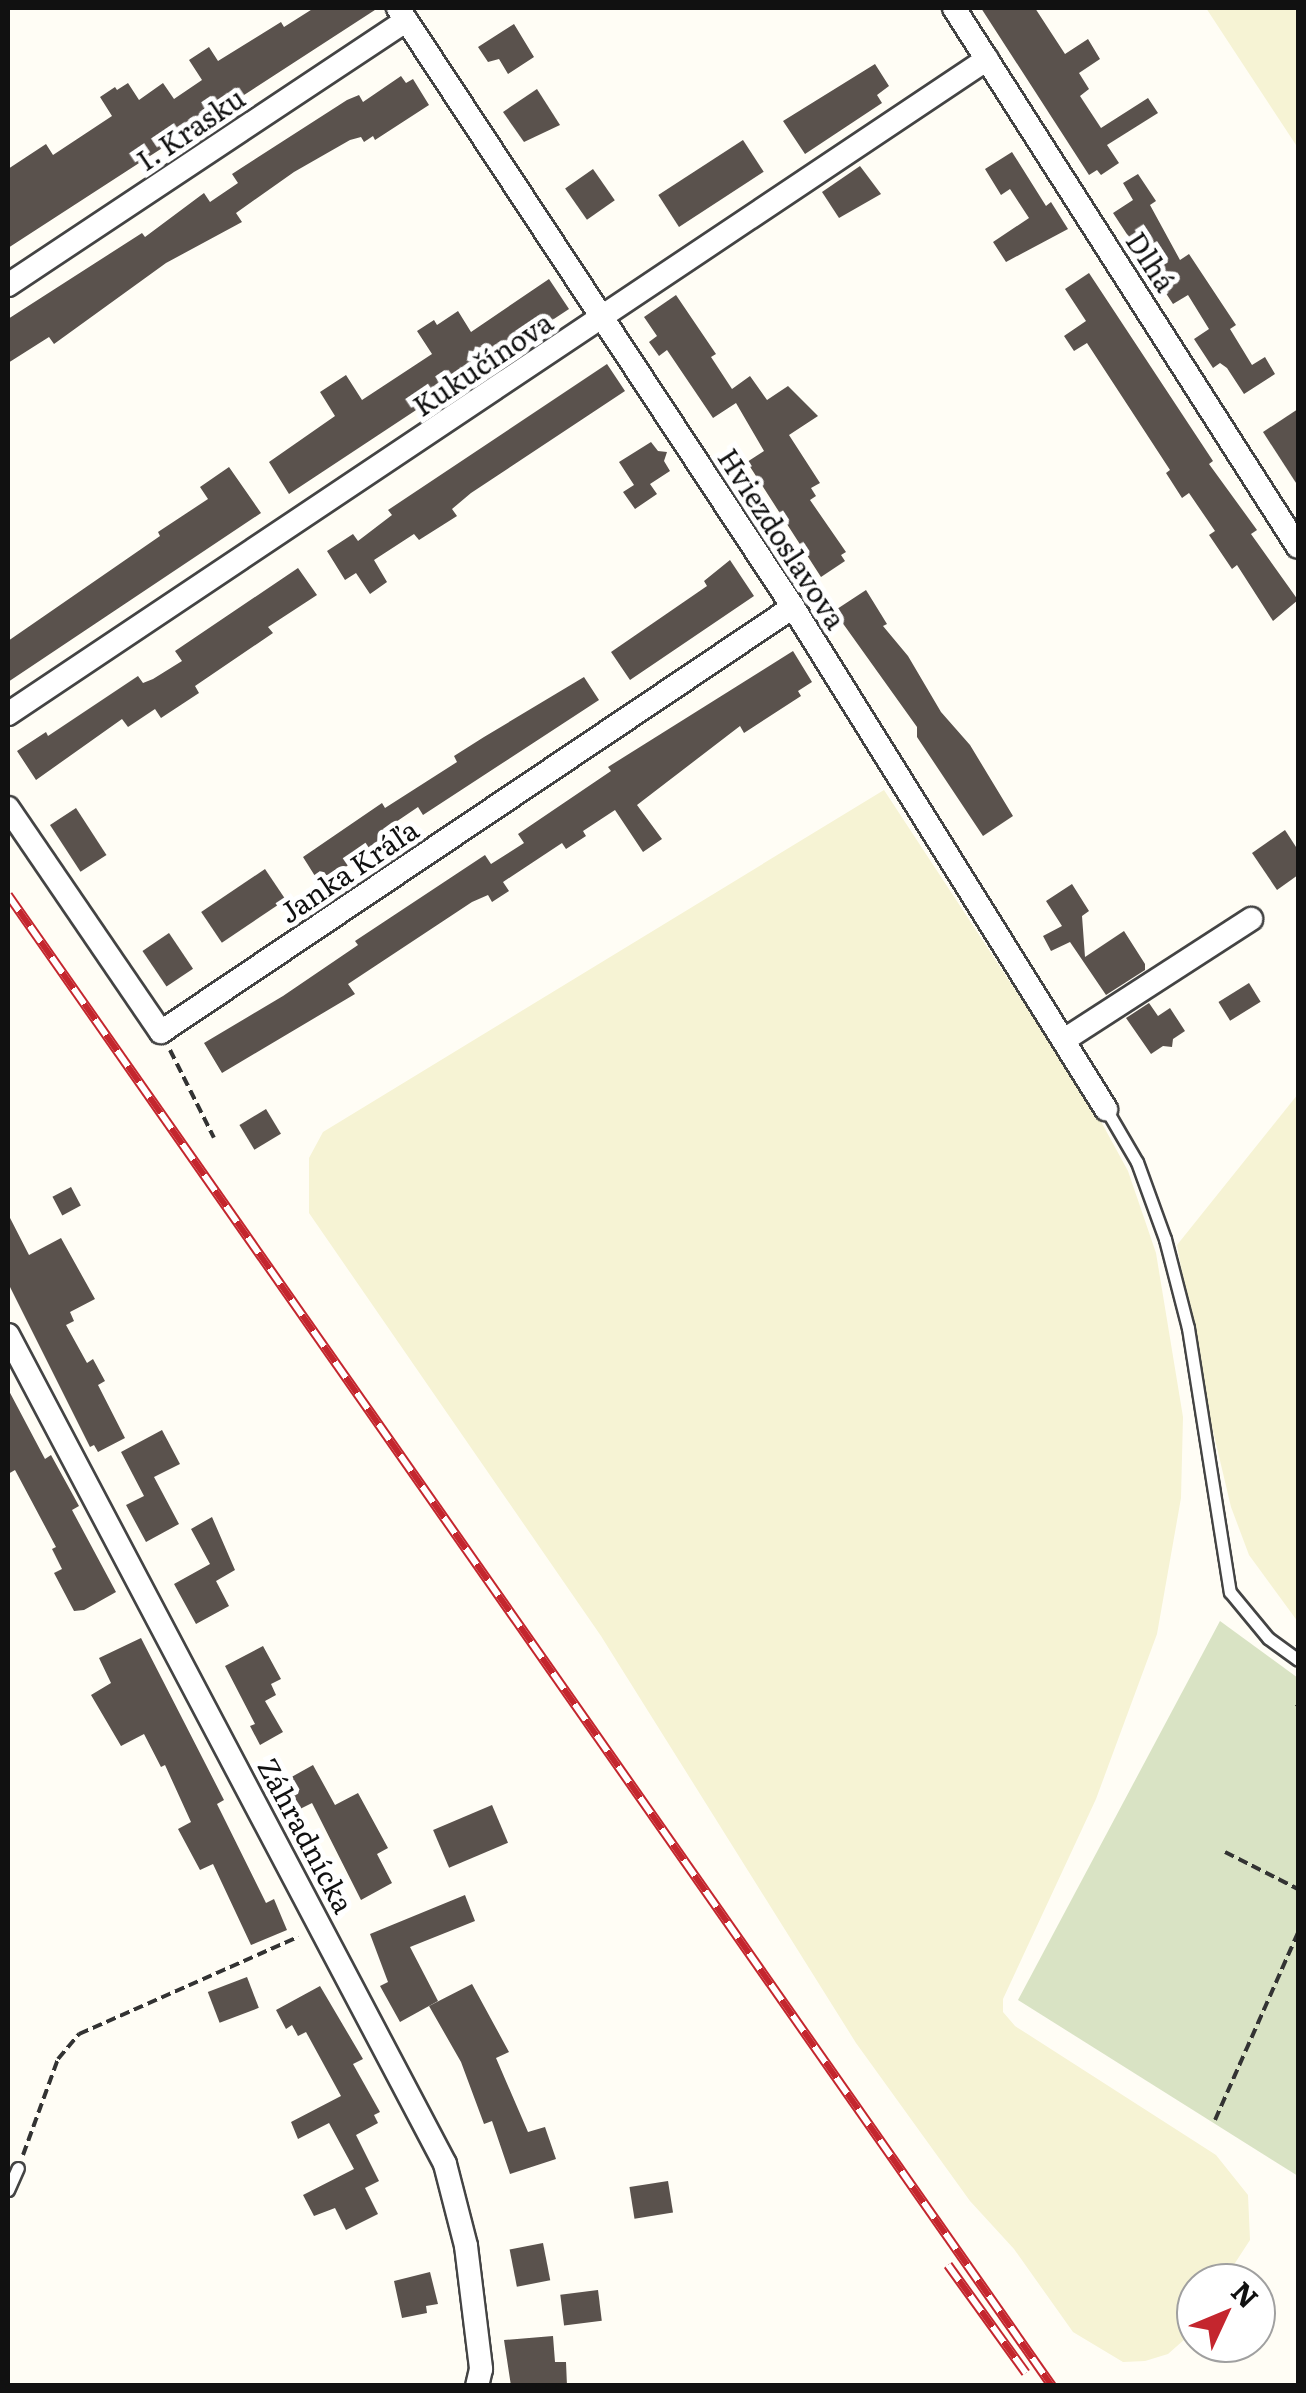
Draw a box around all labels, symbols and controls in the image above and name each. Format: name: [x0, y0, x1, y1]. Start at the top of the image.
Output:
street label: I. Krasku: [130, 80, 250, 176]
street label: Dlhá: [1120, 225, 1184, 297]
street label: Kukučínova: [406, 304, 558, 422]
street label: Hviezdoslavova: [712, 442, 854, 634]
street label: Janka Kráľa: [272, 811, 424, 929]
street label: Záhradnícka: [252, 1752, 362, 1918]
north arrow: [1176, 2263, 1276, 2363]
text: N: [1223, 2271, 1269, 2317]

